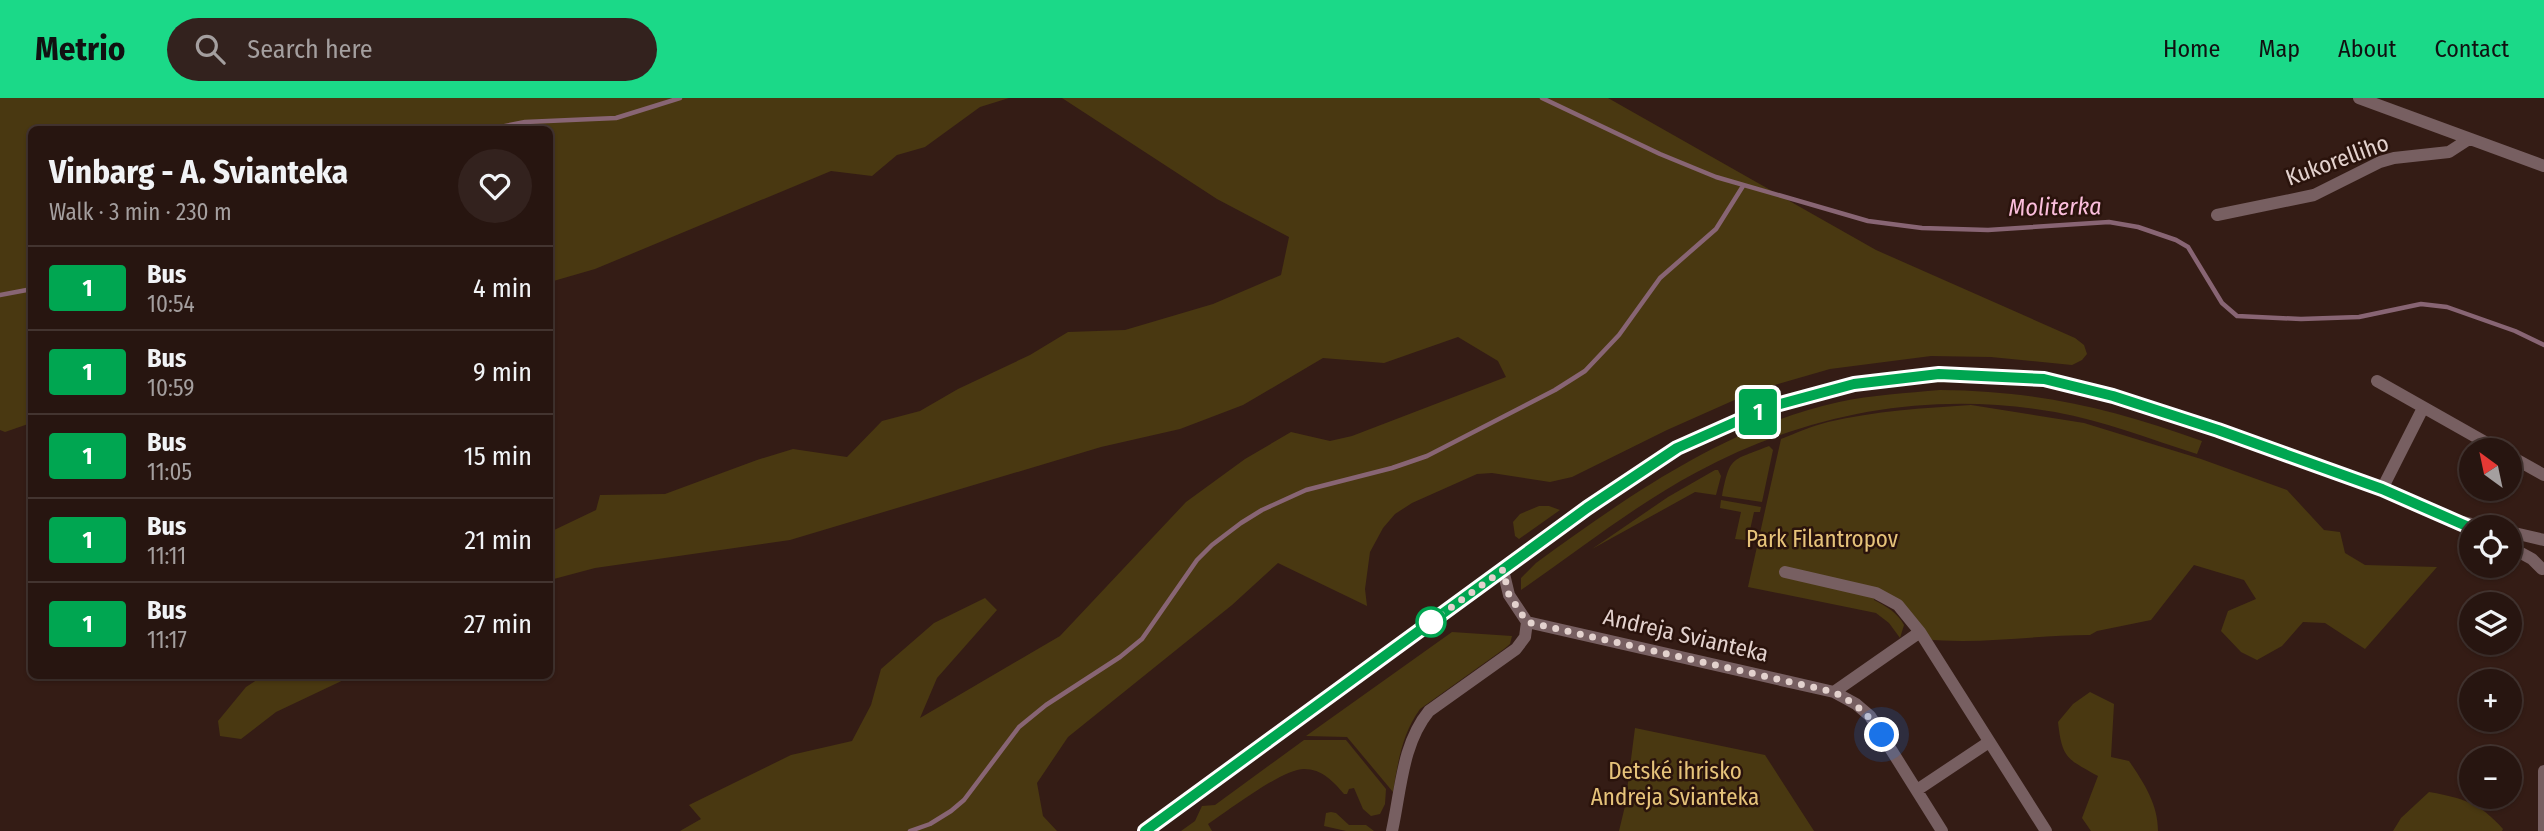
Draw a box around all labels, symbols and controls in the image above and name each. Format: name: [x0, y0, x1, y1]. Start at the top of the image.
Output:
search box: [167, 18, 657, 81]
text: Metrio: [35, 29, 125, 69]
icon: search: [191, 30, 229, 68]
text: Search here: [247, 34, 373, 65]
text: Home: [2163, 35, 2220, 63]
text: Map: [2258, 35, 2300, 63]
text: About: [2338, 35, 2396, 63]
text: Contact: [2434, 35, 2509, 63]
street label: Kukorelliho: [2282, 128, 2392, 192]
button: heart: [458, 149, 532, 223]
text: Vinbarg - A. Svianteka: [49, 152, 348, 192]
water label: Moliterka: [2008, 192, 2102, 222]
text: Walk · 3 min · 230 m: [49, 198, 232, 226]
text: Bus: [147, 259, 186, 290]
text: 4 min: [473, 273, 532, 304]
text: 1: [82, 274, 93, 302]
text: 10:54: [147, 290, 195, 318]
text: Bus: [147, 343, 186, 374]
text: 9 min: [473, 357, 532, 388]
text: 1: [82, 358, 93, 386]
text: 10:59: [147, 374, 194, 402]
line badge: 1: [1735, 389, 1781, 435]
text: 1: [1753, 398, 1763, 426]
text: Bus: [147, 427, 186, 458]
north arrow: [2459, 438, 2522, 500]
map controls: [2459, 438, 2522, 809]
text: 15 min: [464, 441, 532, 472]
text: 1: [82, 442, 93, 470]
text: 11:05: [147, 458, 192, 486]
text: Bus: [147, 511, 186, 542]
button: locate: [2459, 515, 2522, 578]
text: 21 min: [465, 525, 532, 556]
park label: Park Filantropov: [1746, 525, 1899, 553]
text: 1: [82, 526, 93, 554]
text: 11:11: [147, 542, 186, 570]
button: layers: [2459, 592, 2522, 655]
text: Bus: [147, 595, 186, 626]
street label: Andreja Svianteka: [1601, 602, 1771, 668]
unlabelled marker: [1416, 607, 1446, 637]
text: 27 min: [464, 609, 532, 640]
text: 1: [82, 610, 93, 638]
text: 11:17: [147, 626, 187, 654]
button: +: [2459, 669, 2522, 732]
your location: [1864, 717, 1899, 752]
button: −: [2459, 746, 2522, 809]
park label: Detské ihrisko Andreja Svianteka: [1591, 757, 1759, 811]

